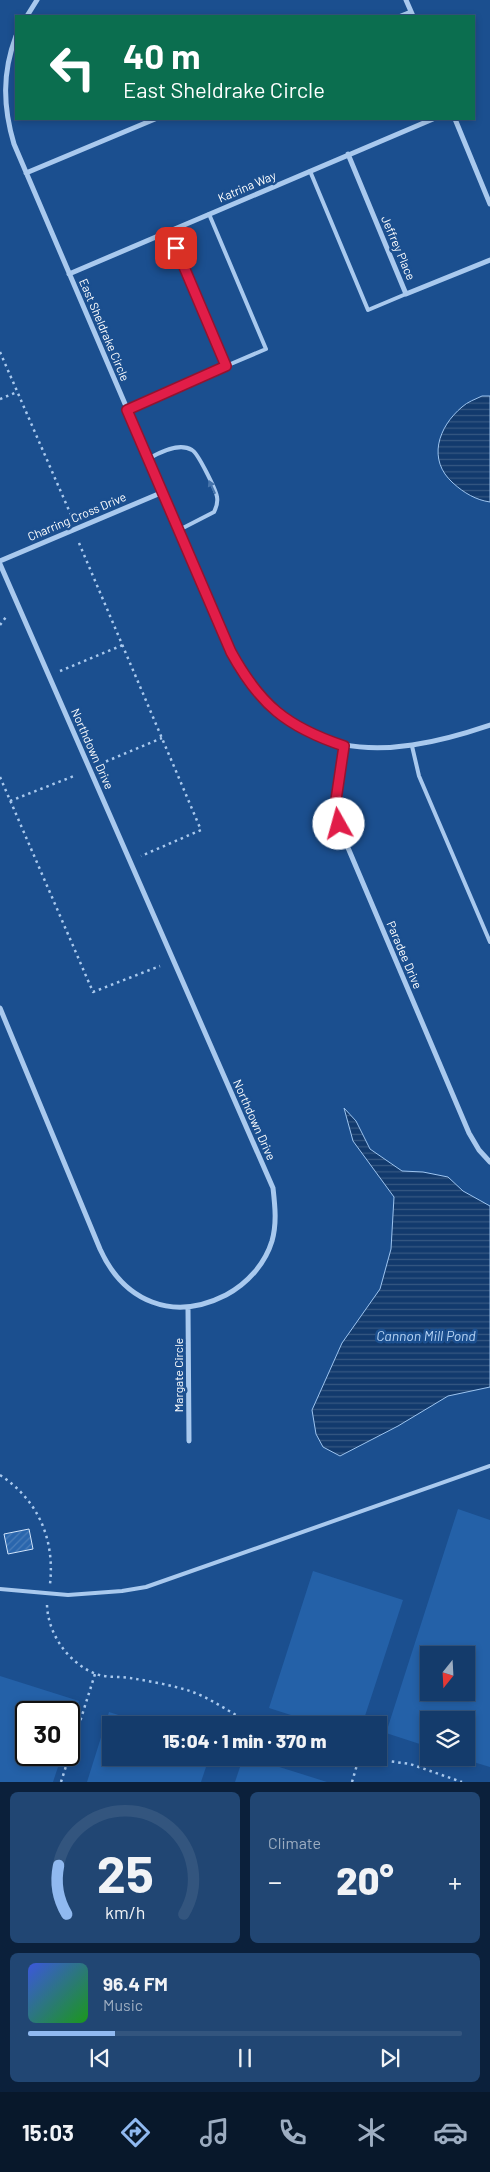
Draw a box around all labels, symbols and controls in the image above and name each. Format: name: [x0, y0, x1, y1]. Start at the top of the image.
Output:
text: 40 m: [123, 34, 200, 76]
icon: left: [40, 35, 105, 100]
text: East Sheldrake Circle: [123, 76, 325, 102]
street label: Katrina Way: [215, 167, 278, 205]
street label: Jeffrey Place: [379, 213, 419, 282]
pin: [155, 227, 197, 269]
icon: arrive: [162, 234, 190, 262]
street label: East Sheldrake Circle: [77, 276, 133, 383]
one-way arrow: [208, 480, 216, 494]
street label: Charring Cross Drive: [25, 489, 128, 543]
street label: Northdown Drive: [69, 706, 117, 791]
position arrow: [312, 797, 364, 849]
street label: Paradee Drive: [384, 919, 425, 991]
street label: Northdown Drive: [231, 1077, 279, 1162]
water label: Cannon Mill Pond: [376, 1327, 476, 1344]
street label: Margate Circle: [171, 1338, 185, 1412]
north arrow: [420, 1646, 475, 1701]
map controls: [420, 1646, 475, 1766]
speed limit sign: 30: [15, 1701, 80, 1766]
button: layers: [420, 1711, 475, 1766]
text: 15:04 · 1 min · 370 m: [163, 1729, 326, 1752]
text: Climate: [268, 1833, 321, 1852]
text: 25: [96, 1841, 154, 1903]
text: 20°: [336, 1857, 394, 1903]
text: −: [268, 1864, 282, 1898]
text: +: [448, 1864, 462, 1898]
text: km/h: [105, 1901, 145, 1923]
text: 96.4 FM: [103, 1972, 168, 1995]
text: Music: [103, 1995, 143, 2014]
icon: previous: [86, 2044, 114, 2072]
icon: pause: [231, 2044, 259, 2072]
icon: next: [376, 2044, 404, 2072]
icon: directions: [118, 2115, 153, 2150]
icon: music: [197, 2115, 232, 2150]
icon: phone: [275, 2115, 310, 2150]
icon: climate: [354, 2115, 389, 2150]
icon: car: [433, 2115, 468, 2150]
text: 15:03: [22, 2119, 74, 2145]

